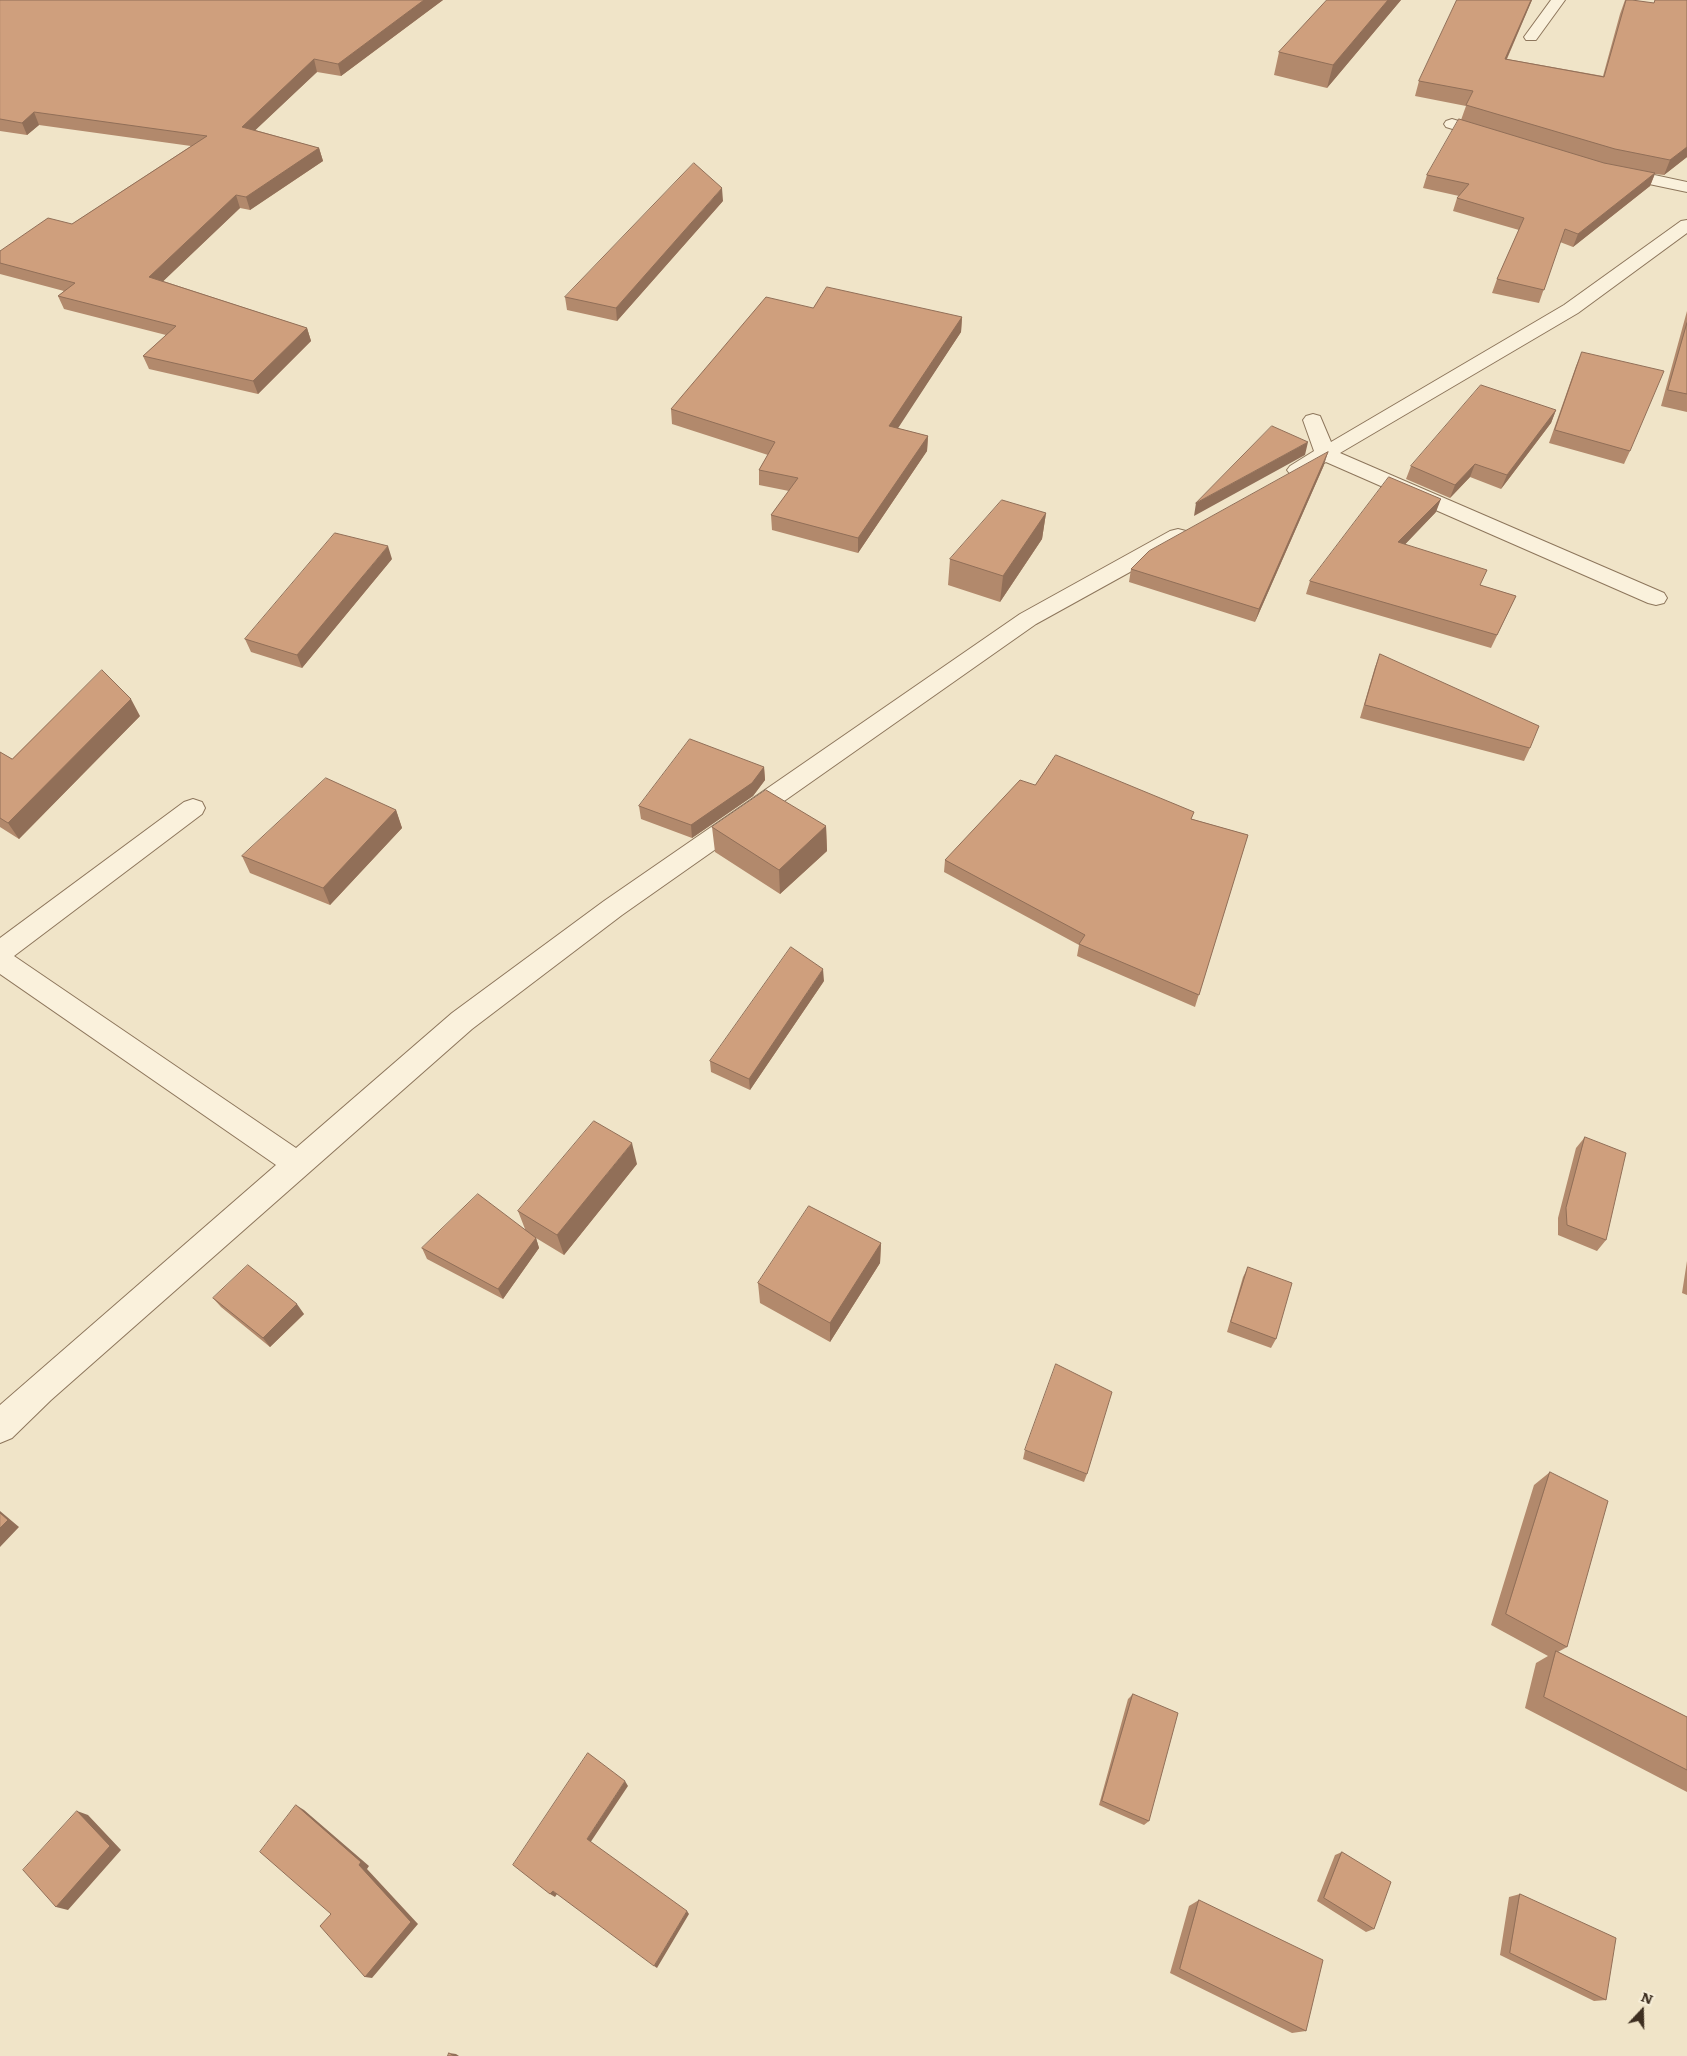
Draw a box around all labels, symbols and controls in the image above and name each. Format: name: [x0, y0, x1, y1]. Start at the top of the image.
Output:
north arrow: [1617, 1986, 1667, 2036]
text: N: [1638, 1986, 1656, 2008]

